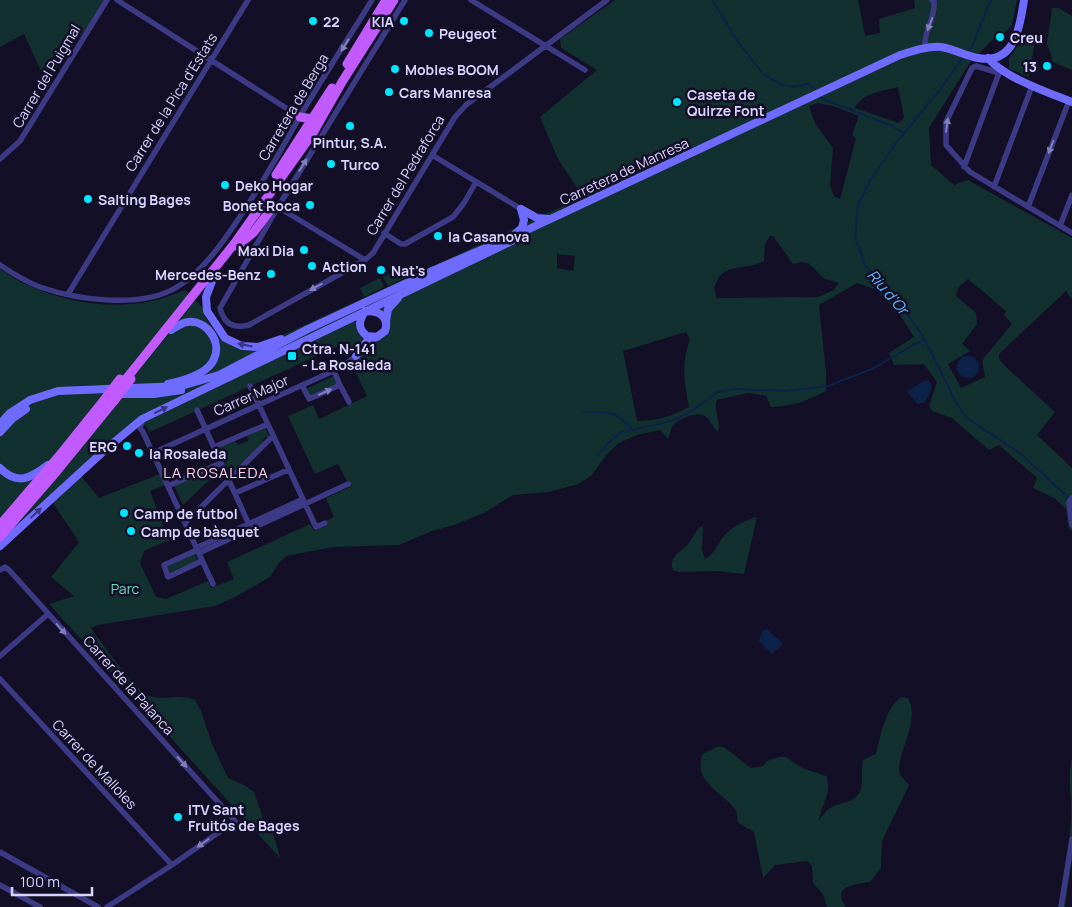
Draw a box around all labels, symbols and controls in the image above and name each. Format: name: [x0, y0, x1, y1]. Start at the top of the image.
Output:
place label: 22: [323, 12, 340, 31]
place label: KIA: [372, 12, 395, 31]
marker: 22: [307, 15, 319, 27]
marker: KIA: [398, 15, 410, 27]
one-way arrow: [926, 16, 933, 31]
street label: Carrer del Puigmal: [8, 21, 84, 131]
place label: Peugeot: [439, 24, 497, 43]
marker: Peugeot: [423, 27, 435, 39]
place label: Creu: [1010, 28, 1043, 47]
street label: Carrer de la Pica d'Estats: [121, 29, 221, 175]
marker: Creu: [994, 31, 1006, 43]
one-way arrow: [340, 38, 349, 51]
street label: Carretera de Berga: [254, 50, 332, 164]
place label: 13: [1023, 57, 1037, 76]
place label: Mobles BOOM: [405, 60, 499, 79]
marker: 13: [1041, 60, 1053, 72]
marker: Mobles BOOM: [389, 63, 401, 75]
place label: Cars Manresa: [399, 83, 491, 102]
place label: Caseta de Quirze Font: [687, 85, 765, 120]
marker: Cars Manresa: [383, 86, 395, 98]
marker: Caseta de Quirze Font: [671, 96, 683, 108]
street label: Carrer del Pedraforca: [362, 111, 448, 239]
one-way arrow: [943, 117, 951, 133]
marker: Pintur, S.A.: [344, 120, 356, 132]
place label: Pintur, S.A.: [313, 133, 387, 152]
street label: Carretera de Manresa: [556, 133, 692, 209]
one-way arrow: [1047, 140, 1055, 154]
place label: Turco: [341, 155, 380, 174]
marker: Turco: [325, 158, 337, 170]
one-way arrow: [299, 159, 308, 172]
place label: Deko Hogar: [235, 176, 314, 195]
marker: Deko Hogar: [219, 179, 231, 191]
place label: Salting Bages: [98, 190, 191, 209]
marker: Salting Bages: [82, 193, 94, 205]
place label: Bonet Roca: [223, 196, 300, 215]
marker: Bonet Roca: [304, 199, 316, 211]
place label: la Casanova: [448, 227, 529, 246]
marker: la Casanova: [432, 230, 444, 242]
place label: Maxi Dia: [238, 241, 294, 260]
marker: Maxi Dia: [298, 244, 310, 256]
place label: Action: [322, 257, 367, 276]
marker: Action: [306, 260, 318, 272]
place label: Nat's: [391, 261, 426, 280]
marker: Nat's: [375, 264, 387, 276]
place label: Mercedes-Benz: [155, 265, 261, 284]
water label: Riu d'Or: [863, 265, 915, 321]
marker: Mercedes-Benz: [265, 268, 277, 280]
one-way arrow: [310, 283, 323, 292]
place label: Ctra. N-141 - La Rosaleda: [302, 339, 391, 374]
one-way arrow: [236, 341, 252, 349]
marker: Ctra. N-141 - La Rosaleda: [286, 350, 298, 362]
street label: Carrer Major: [211, 370, 291, 420]
one-way arrow: [318, 388, 332, 396]
one-way arrow: [154, 406, 168, 414]
place label: ERG: [89, 437, 117, 456]
marker: ERG: [121, 440, 133, 452]
place label: la Rosaleda: [149, 444, 226, 463]
marker: la Rosaleda: [133, 447, 145, 459]
district label: LA ROSALEDA: [163, 462, 269, 483]
place label: Camp de futbol: [134, 504, 238, 523]
one-way arrow: [29, 507, 42, 518]
marker: Camp de futbol: [118, 507, 130, 519]
place label: Camp de bàsquet: [141, 522, 259, 541]
marker: Camp de bàsquet: [125, 525, 137, 537]
park label: Parc: [111, 579, 140, 598]
one-way arrow: [55, 622, 67, 634]
street label: Carrer de la Palanca: [79, 631, 179, 739]
street label: Carrer de Malloles: [48, 715, 142, 813]
one-way arrow: [176, 756, 188, 768]
place label: ITV Sant Fruitós de Bages: [188, 800, 300, 835]
marker: ITV Sant Fruitós de Bages: [172, 811, 184, 823]
one-way arrow: [197, 838, 210, 848]
scale bar: [12, 864, 92, 896]
text: 100 m: [20, 871, 60, 892]

